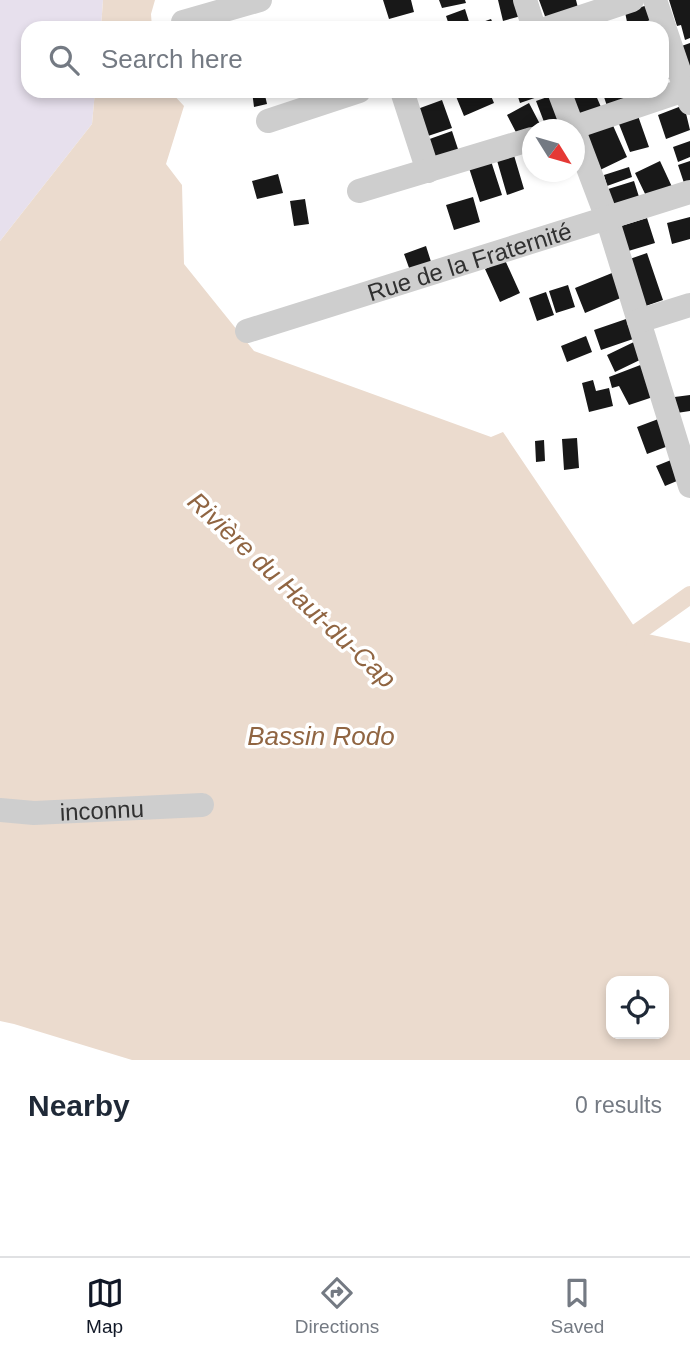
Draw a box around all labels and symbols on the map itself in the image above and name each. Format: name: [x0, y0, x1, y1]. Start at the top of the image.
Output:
north arrow: [522, 119, 585, 182]
street label: Rue de la Fraternité: [364, 217, 575, 306]
water label: Rivière du Haut-du-Cap: [182, 486, 402, 694]
water label: Bassin Rodo: [247, 721, 395, 751]
street label: inconnu: [59, 794, 144, 825]

